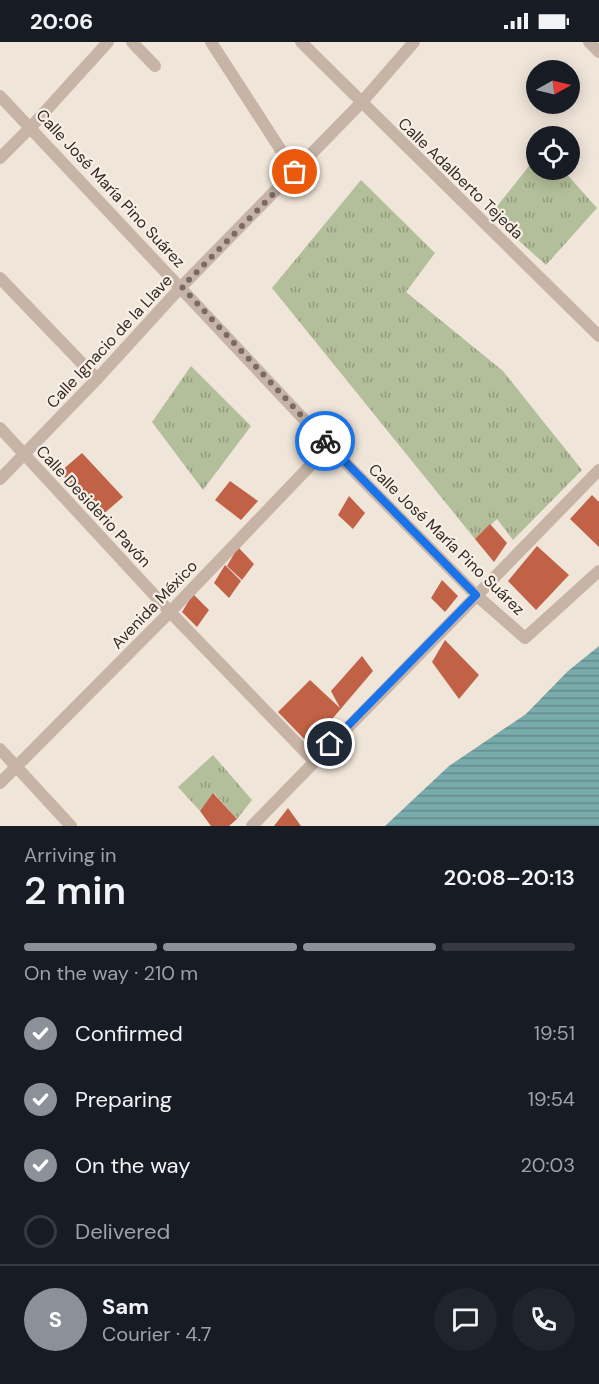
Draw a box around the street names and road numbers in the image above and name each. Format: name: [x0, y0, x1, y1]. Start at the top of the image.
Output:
street label: Calle José María Pino Suárez: [32, 105, 190, 272]
street label: Calle Adalberto Tejeda: [394, 113, 528, 244]
street label: Calle Ignacio de la Llave: [42, 270, 177, 413]
street label: Calle Desiderio Pavón: [32, 441, 156, 572]
street label: Calle José María Pino Suárez: [364, 459, 529, 620]
street label: Avenida México: [107, 555, 202, 653]

